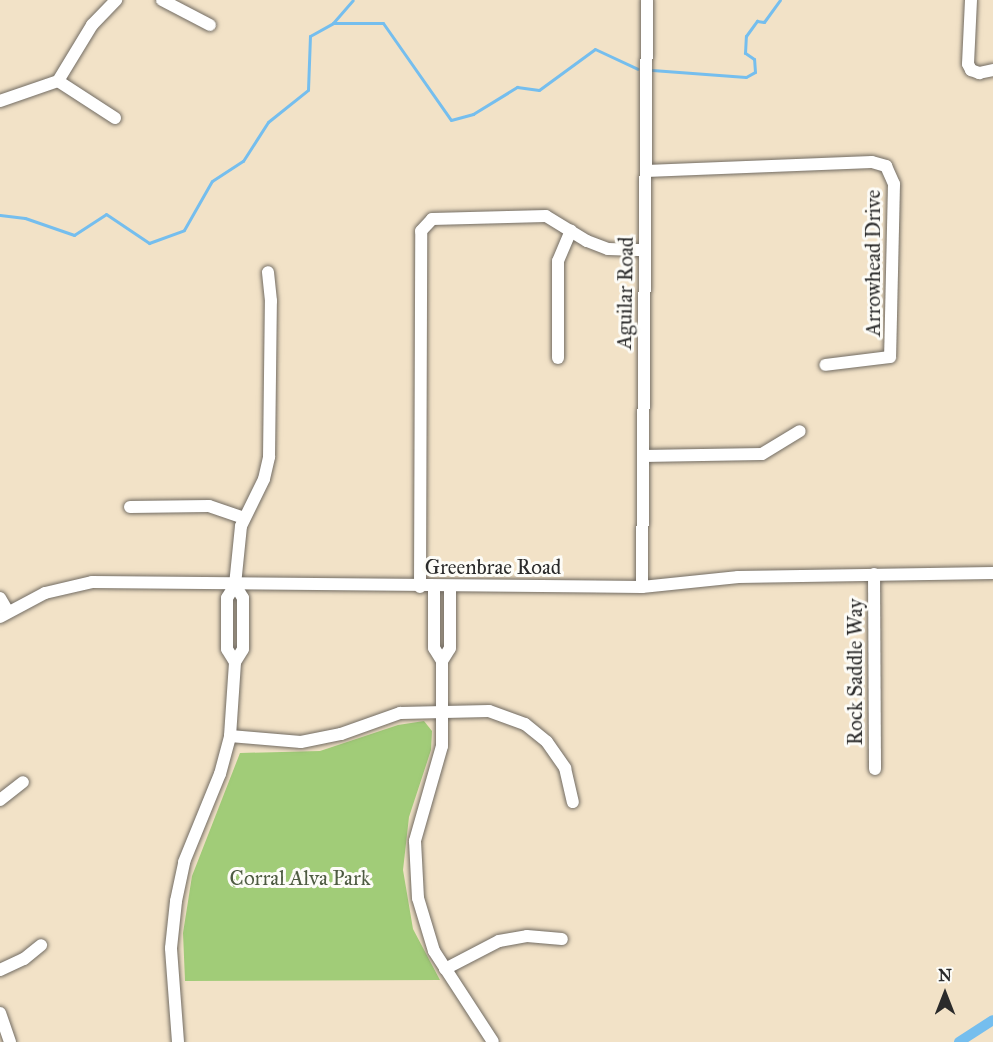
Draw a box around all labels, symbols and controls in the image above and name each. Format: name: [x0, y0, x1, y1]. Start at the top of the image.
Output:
street label: Arrowhead Drive: [860, 190, 886, 336]
street label: Aguilar Road: [611, 236, 639, 350]
street label: Greenbrae Road: [425, 554, 561, 580]
street label: Rock Saddle Way: [842, 599, 868, 745]
park label: Corral Alva Park: [230, 865, 370, 891]
north arrow: [915, 964, 975, 1024]
text: N: [938, 966, 952, 985]

